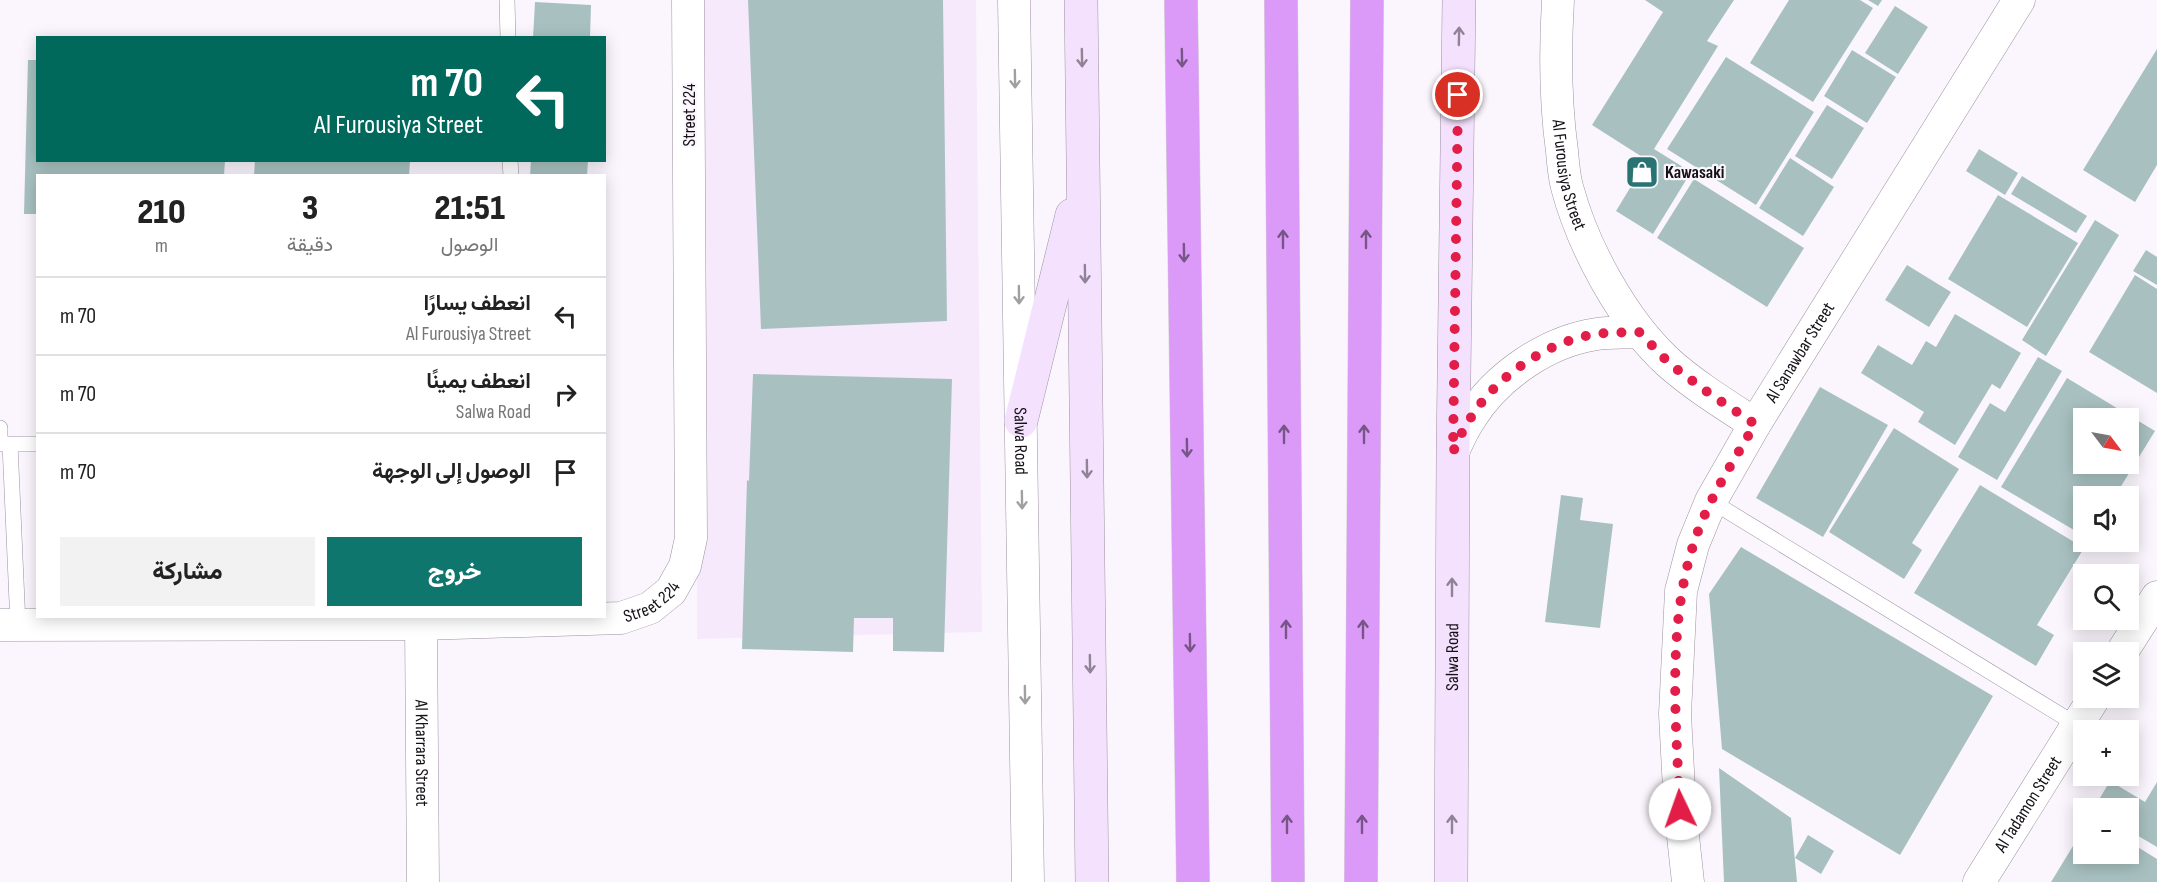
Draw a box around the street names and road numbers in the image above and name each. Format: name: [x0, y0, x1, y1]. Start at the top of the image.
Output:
street label: Street 224: [679, 83, 700, 147]
street label: Al Furousiya Street: [1547, 118, 1591, 234]
street label: Al Sanawbar Street: [1761, 298, 1839, 407]
street label: Salwa Road: [1009, 407, 1032, 475]
street label: Street 224: [621, 578, 685, 627]
street label: Salwa Road: [1442, 623, 1463, 691]
street label: Al Kharrara Street: [411, 699, 432, 807]
street label: Al Tadamon Street: [1990, 752, 2066, 857]

